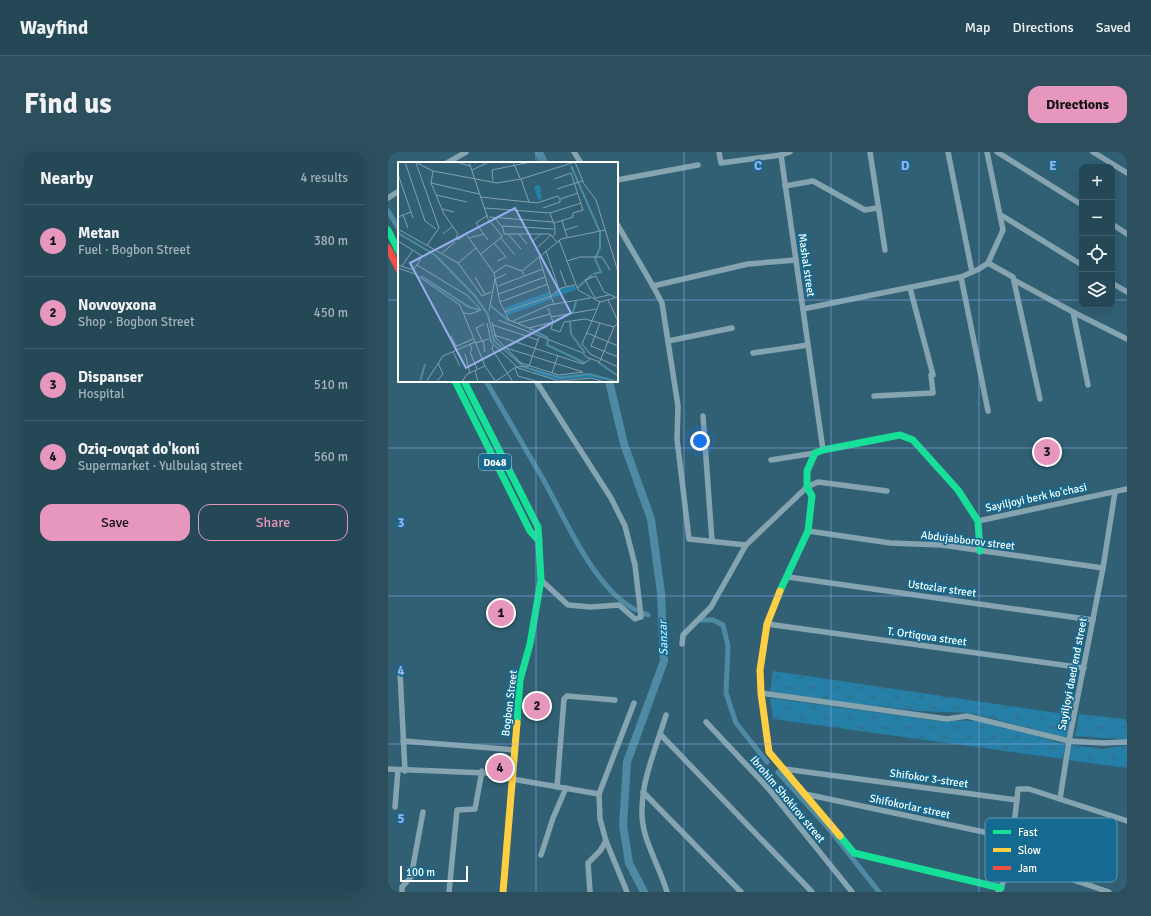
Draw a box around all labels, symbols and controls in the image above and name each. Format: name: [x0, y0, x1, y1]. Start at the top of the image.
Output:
text: Wayfind: [20, 16, 88, 40]
text: Map: [965, 19, 991, 36]
text: Directions: [1013, 19, 1074, 36]
text: Saved: [1096, 19, 1131, 36]
button: Directions: [1028, 86, 1127, 123]
text: Find us: [24, 87, 112, 121]
text: C: [754, 158, 762, 174]
text: D: [901, 158, 910, 174]
text: E: [1049, 158, 1057, 174]
inset map: [398, 162, 618, 382]
map controls: [1079, 164, 1115, 308]
button: +: [1079, 164, 1115, 200]
text: Nearby: [40, 168, 93, 189]
text: 4 results: [300, 170, 348, 186]
button: −: [1079, 200, 1115, 236]
text: Metan: [78, 224, 119, 242]
text: 1: [49, 233, 57, 249]
text: 380 m: [314, 233, 348, 249]
street label: Mashal street: [796, 233, 817, 298]
button: locate: [1079, 236, 1115, 272]
text: Fuel · Bogbon Street: [78, 242, 190, 258]
button: layers: [1079, 272, 1115, 308]
text: Novvoyxona: [78, 296, 156, 314]
text: 2: [49, 305, 57, 321]
text: 450 m: [314, 305, 348, 321]
text: Shop · Bogbon Street: [78, 314, 195, 330]
text: Dispanser: [78, 368, 143, 386]
text: 3: [49, 377, 57, 393]
text: 510 m: [314, 377, 348, 393]
text: Hospital: [78, 386, 125, 402]
your location: [690, 431, 710, 451]
pin: 3: [1034, 437, 1060, 467]
text: Oziq-ovqat do'koni: [78, 440, 200, 458]
text: 4: [49, 449, 57, 465]
text: 560 m: [314, 449, 348, 465]
road number: D048: [479, 454, 511, 470]
text: Supermarket · Yulbulaq street: [78, 458, 243, 474]
street label: Sayiljoyi berk ko'chasi: [984, 480, 1088, 515]
button: Save: [40, 504, 190, 541]
button: Share: [198, 504, 348, 541]
text: 3: [397, 515, 405, 531]
street label: Abdujabborov street: [920, 528, 1016, 553]
street label: Ustozlar street: [907, 577, 977, 600]
pin: 1: [488, 598, 514, 628]
street label: Sayiljoyi daed end street: [1055, 617, 1090, 732]
water label: Sanzar: [655, 619, 672, 656]
street label: T. Ortiqova street: [886, 624, 968, 649]
text: 4: [397, 663, 405, 679]
street label: Bogbon Street: [499, 669, 520, 737]
pin: 2: [524, 691, 550, 721]
pin: 4: [487, 753, 513, 783]
street label: Ibrohim Shokirov street: [748, 753, 828, 845]
street label: Shifokor 3-street: [889, 767, 969, 790]
street label: Shifokorlar street: [868, 792, 952, 821]
text: 5: [397, 811, 405, 827]
legend: [985, 818, 1117, 882]
text: Fast: [1018, 826, 1038, 839]
text: Slow: [1018, 844, 1041, 857]
text: Jam: [1018, 862, 1037, 875]
scale bar: [400, 864, 468, 883]
text: 100 m: [406, 866, 435, 879]

